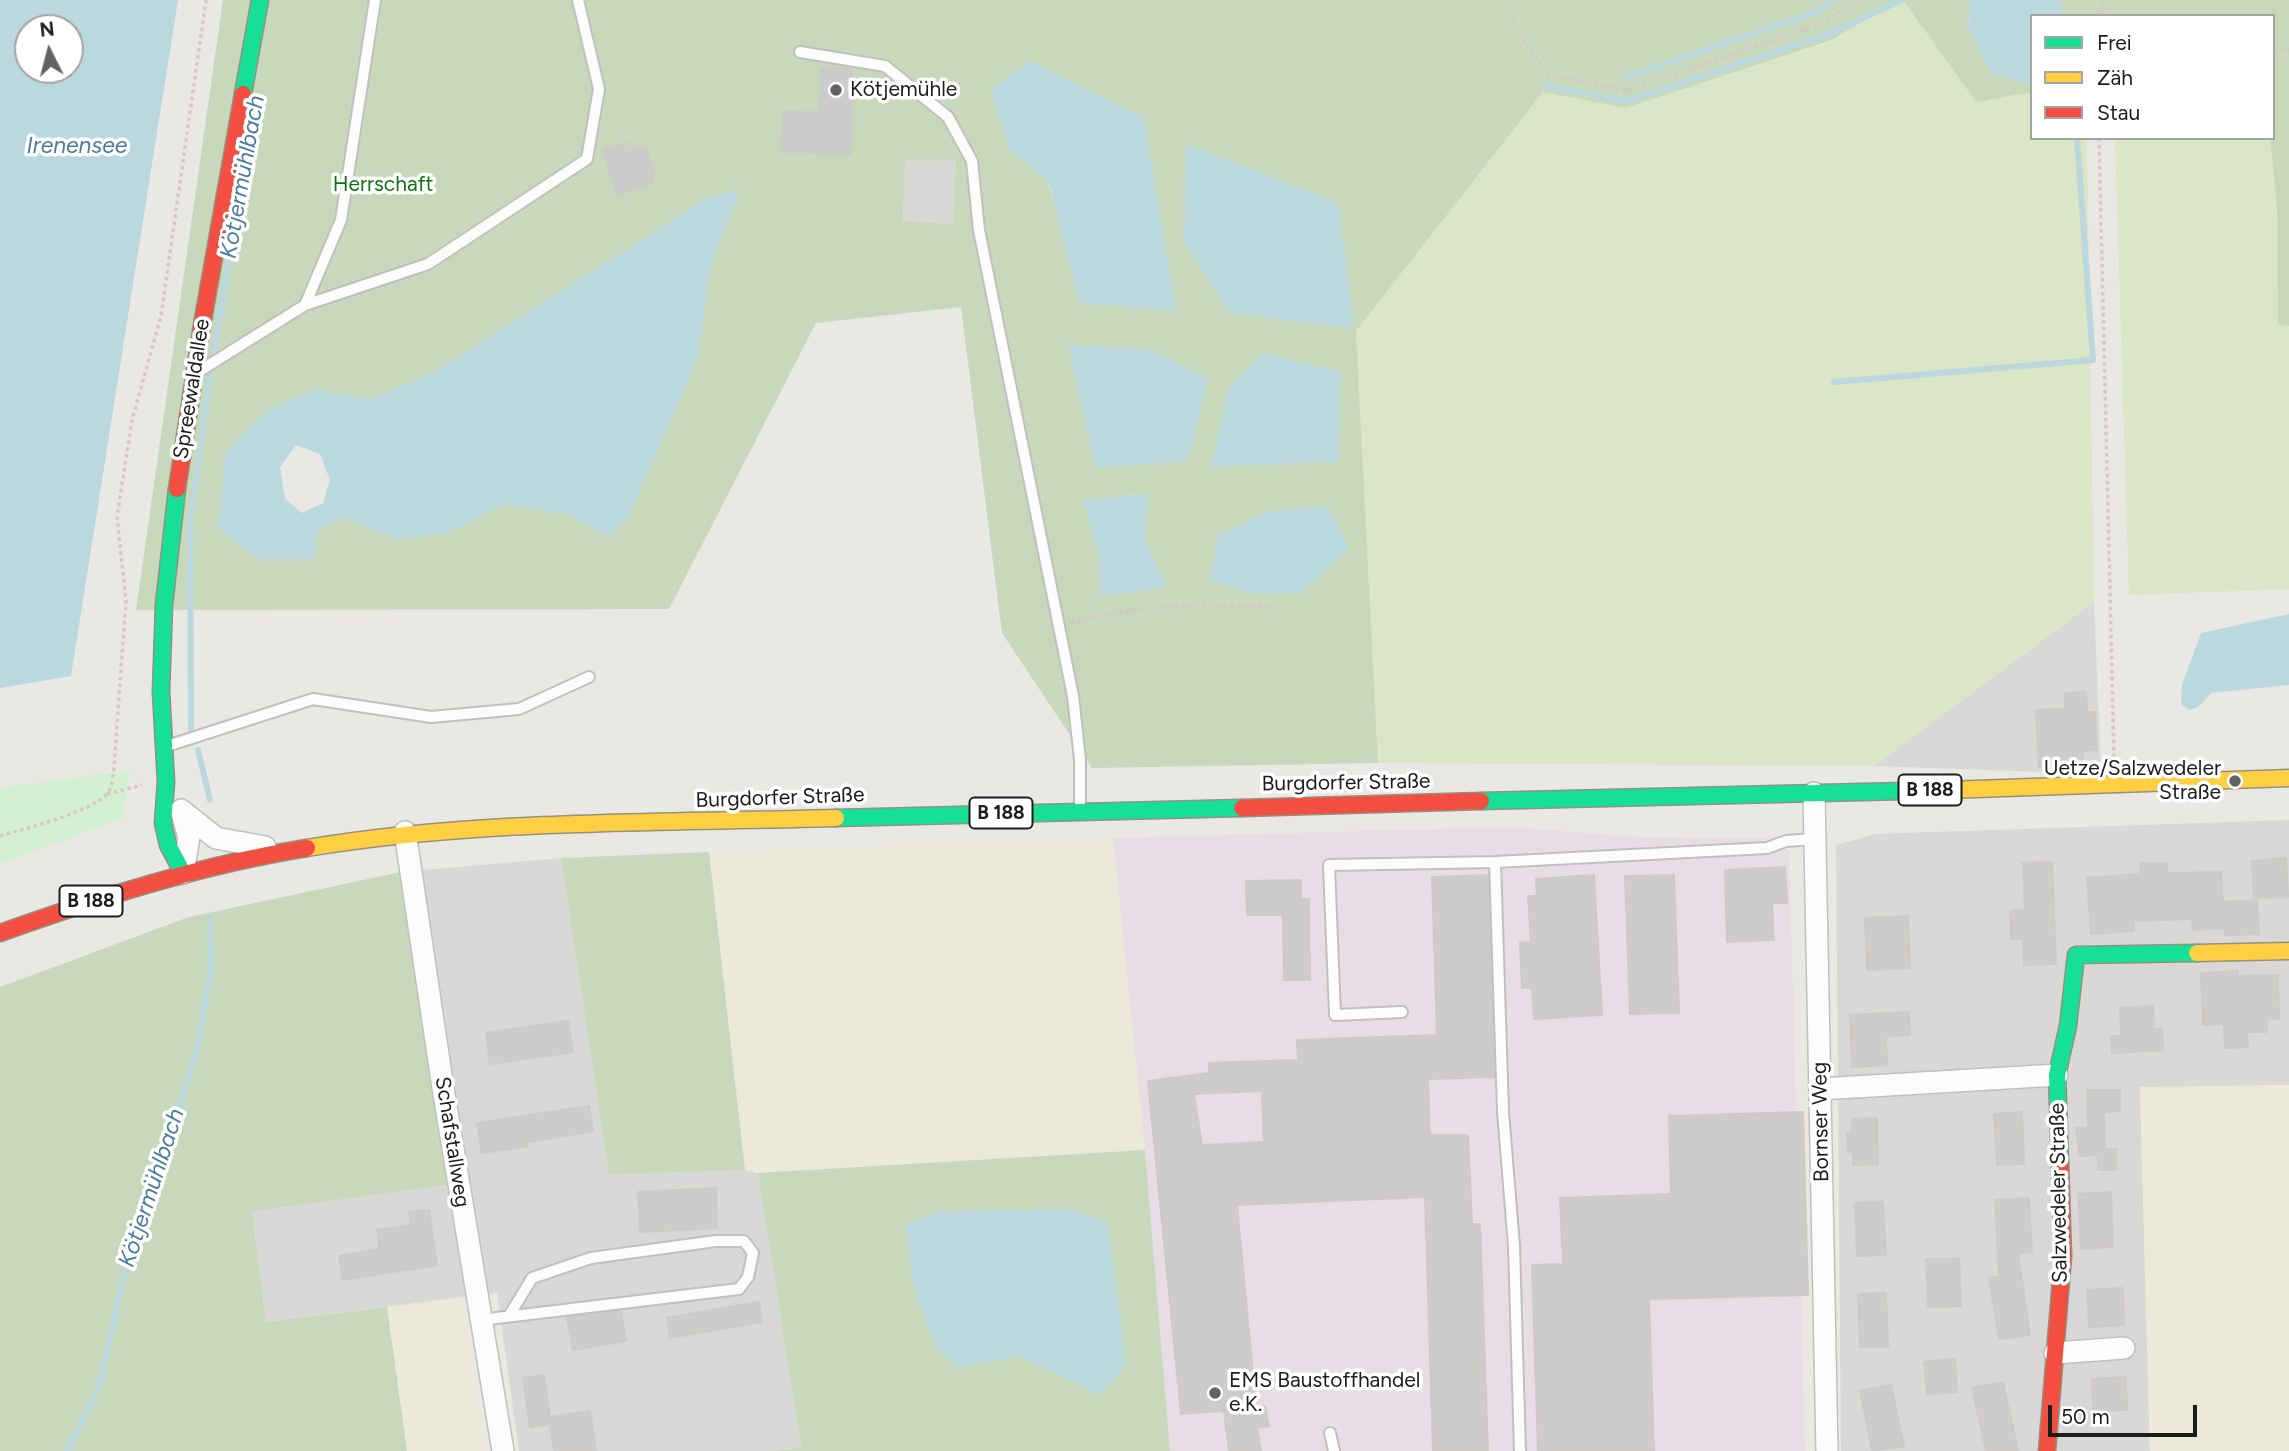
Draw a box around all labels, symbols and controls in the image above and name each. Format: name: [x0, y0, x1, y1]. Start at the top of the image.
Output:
north arrow: [14, 14, 84, 84]
legend: [2030, 14, 2275, 140]
text: N: [38, 17, 55, 42]
text: Frei: [2097, 30, 2132, 55]
text: Zäh: [2097, 65, 2133, 90]
place label: Kötjemühle: [850, 77, 957, 103]
marker: Kötjemühle: [828, 82, 844, 98]
water label: Kötjermühlbach: [215, 93, 271, 261]
text: Stau: [2097, 100, 2140, 125]
water label: Irenensee: [27, 132, 127, 160]
park label: Herrschaft: [333, 172, 433, 198]
street label: Spreewaldallee: [168, 317, 216, 461]
place label: Uetze/Salzwedeler Straße: [2044, 756, 2221, 806]
street label: Burgdorfer Straße: [1261, 769, 1431, 797]
marker: Uetze/Salzwedeler Straße: [2227, 773, 2243, 789]
road number: B 188: [1898, 775, 1962, 806]
street label: Burgdorfer Straße: [695, 782, 865, 814]
road number: B 188: [970, 798, 1032, 828]
road number: B 188: [60, 886, 122, 917]
street label: Bornser Weg: [1807, 1062, 1835, 1182]
street label: Schafstallweg: [429, 1075, 475, 1209]
street label: Salzwedeler Straße: [2045, 1103, 2073, 1283]
water label: Kötjermühlbach: [113, 1105, 191, 1271]
place label: EMS Baustoffhandel e.K.: [1229, 1368, 1420, 1418]
marker: EMS Baustoffhandel e.K.: [1207, 1385, 1223, 1401]
scale bar: [2051, 1392, 2200, 1436]
text: 50 m: [2061, 1404, 2110, 1429]

